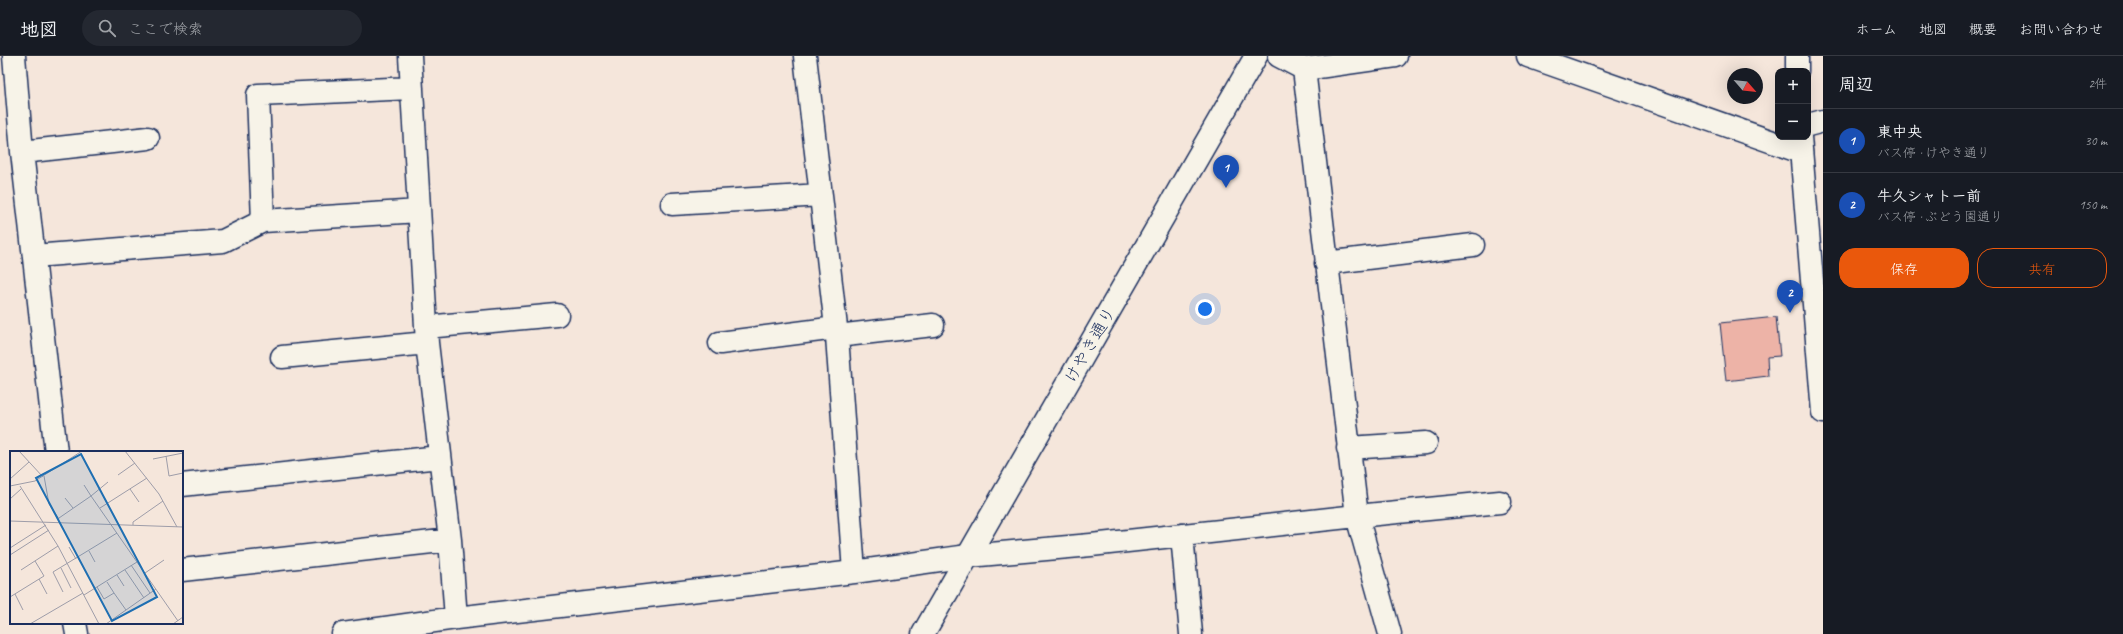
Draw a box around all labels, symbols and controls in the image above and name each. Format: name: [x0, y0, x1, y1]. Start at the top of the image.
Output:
search box: [82, 10, 362, 46]
icon: search: [96, 17, 118, 39]
text: 地図: [20, 18, 58, 42]
text: ここで検索: [128, 20, 203, 39]
text: ホーム: [1856, 21, 1897, 38]
text: 地図: [1919, 21, 1947, 38]
text: 概要: [1969, 21, 1997, 38]
text: お問い合わせ: [2019, 21, 2103, 38]
north arrow: [1727, 68, 1763, 104]
map controls: [1775, 68, 1811, 140]
button: +: [1775, 68, 1811, 104]
text: 周辺: [1839, 74, 1873, 95]
text: 2件: [2088, 76, 2107, 92]
button: −: [1775, 104, 1811, 140]
text: 東中央: [1877, 123, 1922, 142]
text: 1: [1849, 133, 1855, 149]
text: 30 m: [2085, 133, 2107, 149]
text: バス停 · けやき通り: [1877, 145, 1990, 161]
pin: 1: [1213, 155, 1239, 188]
text: 牛久シャトー前: [1877, 187, 1981, 206]
text: 2: [1849, 197, 1855, 213]
text: 150 m: [2079, 197, 2107, 213]
text: バス停 · ぶどう園通り: [1877, 209, 2003, 225]
button: 保存: [1839, 248, 1969, 288]
button: 共有: [1977, 248, 2107, 288]
pin: 2: [1777, 280, 1803, 313]
your location: [1195, 299, 1215, 319]
street label: けやき通り: [1060, 303, 1120, 387]
inset map: [10, 451, 183, 624]

